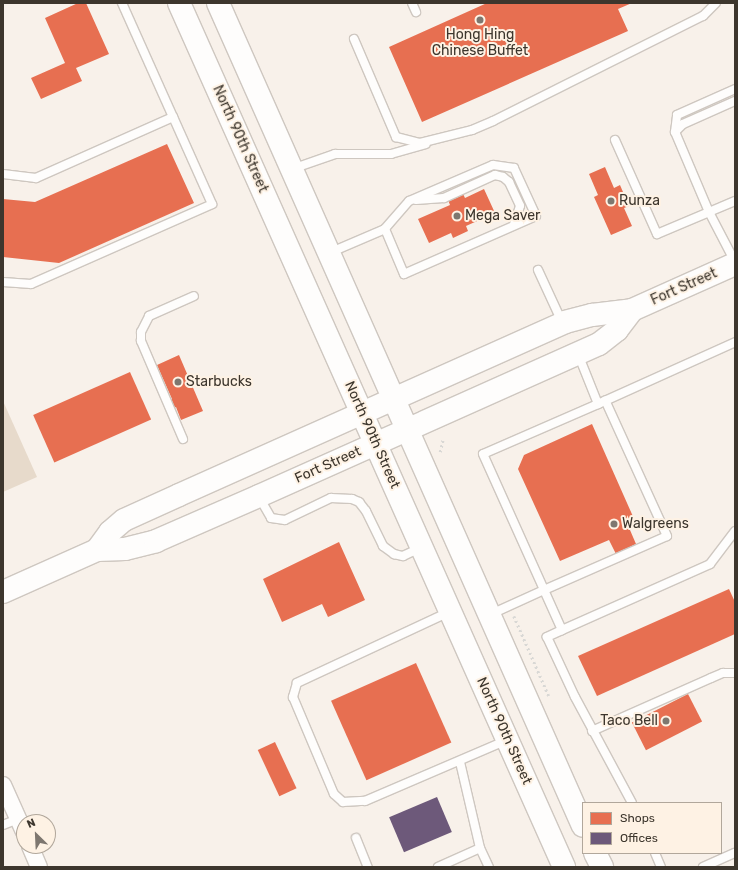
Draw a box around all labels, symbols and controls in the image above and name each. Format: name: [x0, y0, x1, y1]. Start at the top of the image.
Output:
marker: Hong Hing Chinese Buffet: [475, 15, 485, 25]
place label: Hong Hing Chinese Buffet: [432, 27, 528, 60]
street label: North 90th Street: [209, 83, 271, 195]
place label: Runza: [619, 193, 660, 209]
marker: Runza: [606, 196, 616, 206]
place label: Mega Saver: [465, 208, 540, 224]
marker: Mega Saver: [452, 211, 462, 221]
street label: Fort Street: [648, 265, 720, 309]
place label: Starbucks: [186, 374, 252, 390]
marker: Starbucks: [173, 377, 183, 387]
street label: North 90th Street: [341, 379, 403, 491]
street label: Fort Street: [292, 443, 364, 487]
place label: Walgreens: [622, 516, 689, 532]
marker: Walgreens: [609, 519, 619, 529]
street label: North 90th Street: [473, 675, 535, 787]
place label: Taco Bell: [600, 713, 658, 729]
marker: Taco Bell: [661, 716, 671, 726]
legend: [582, 802, 722, 854]
text: Shops: [620, 811, 655, 825]
north arrow: [16, 814, 56, 854]
text: N: [25, 816, 38, 831]
text: Offices: [620, 831, 658, 845]

